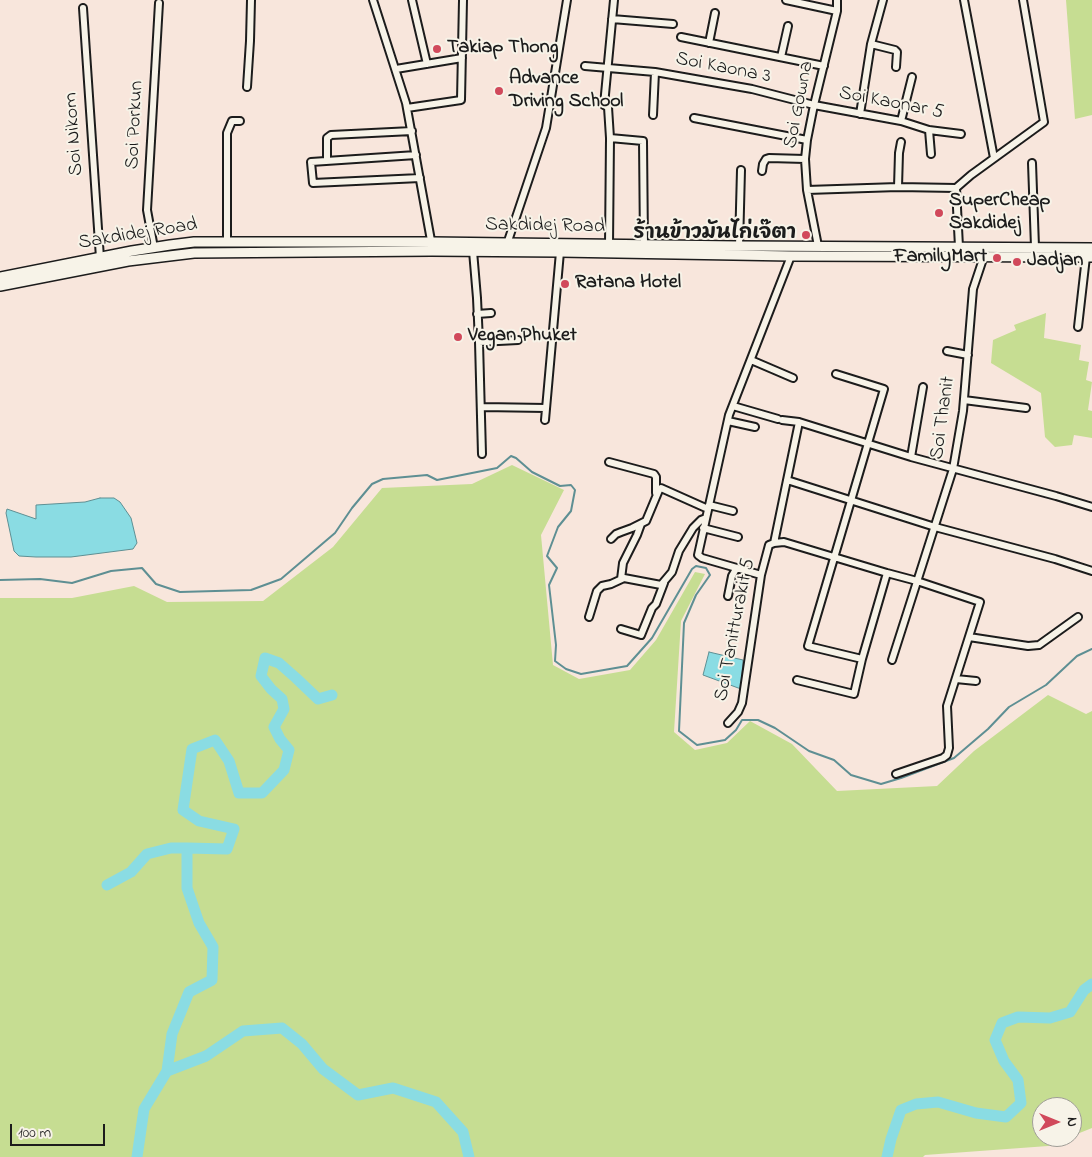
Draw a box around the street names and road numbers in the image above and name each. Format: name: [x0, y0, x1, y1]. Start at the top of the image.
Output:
street label: Soi Kaona 3: [673, 48, 773, 90]
street label: Soi Gowna: [780, 59, 820, 151]
street label: Soi Porkun: [122, 80, 150, 170]
street label: Soi Kaonar 5: [837, 82, 945, 126]
street label: Soi Nikom: [60, 91, 90, 177]
street label: Sakdidej Road: [77, 214, 199, 256]
street label: Sakdidej Road: [485, 214, 605, 240]
street label: Soi Thanit: [926, 375, 962, 461]
street label: Soi Tanitturakit 5: [710, 557, 762, 703]

